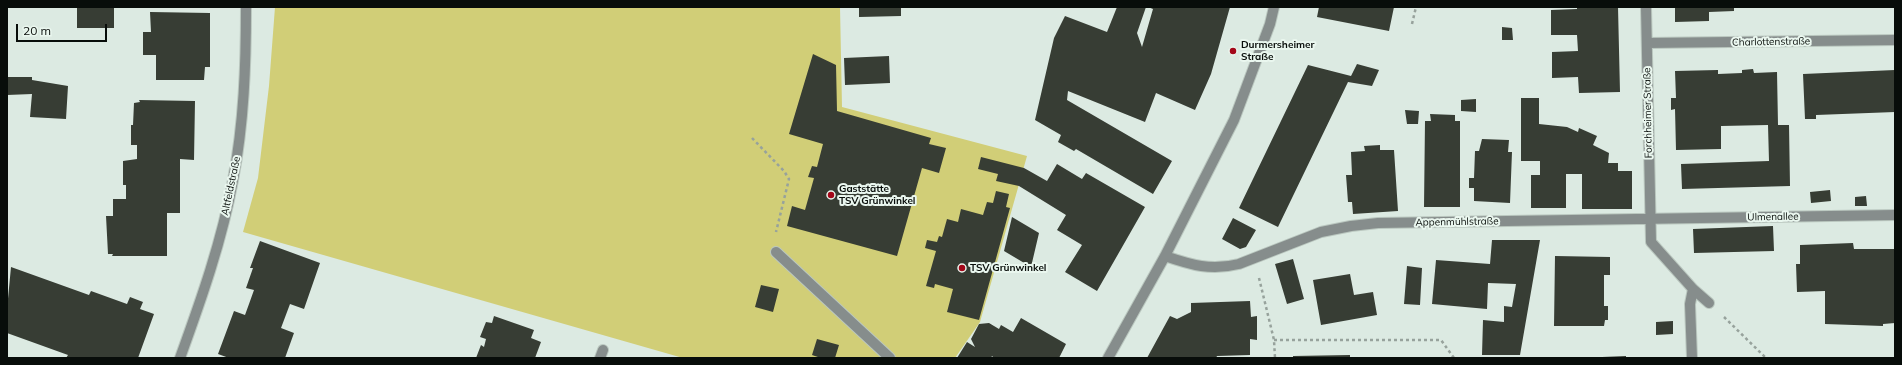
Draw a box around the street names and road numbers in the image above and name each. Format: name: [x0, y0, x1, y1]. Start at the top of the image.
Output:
street label: Charlottenstraße: [1732, 35, 1810, 49]
street label: Forchheimer Straße: [1641, 68, 1655, 158]
street label: Altfeldstraße: [219, 155, 243, 217]
street label: Ulmenallee: [1747, 211, 1799, 223]
street label: Appenmühlstraße: [1415, 215, 1499, 229]

